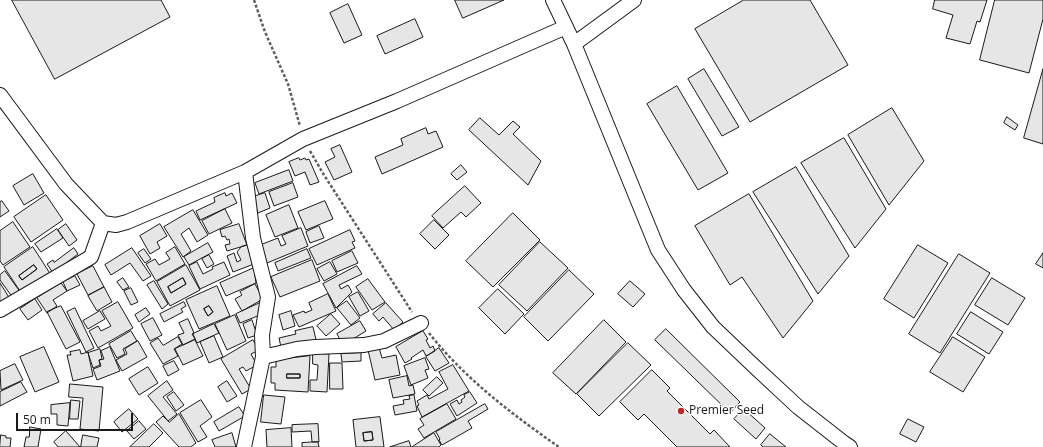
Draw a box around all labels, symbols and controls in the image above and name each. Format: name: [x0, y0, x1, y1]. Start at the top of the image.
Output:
place label: Premier Seed: [689, 404, 764, 418]
scale bar: [18, 405, 135, 431]
marker: Premier Seed: [676, 406, 686, 416]
text: 50 m: [23, 411, 51, 428]

